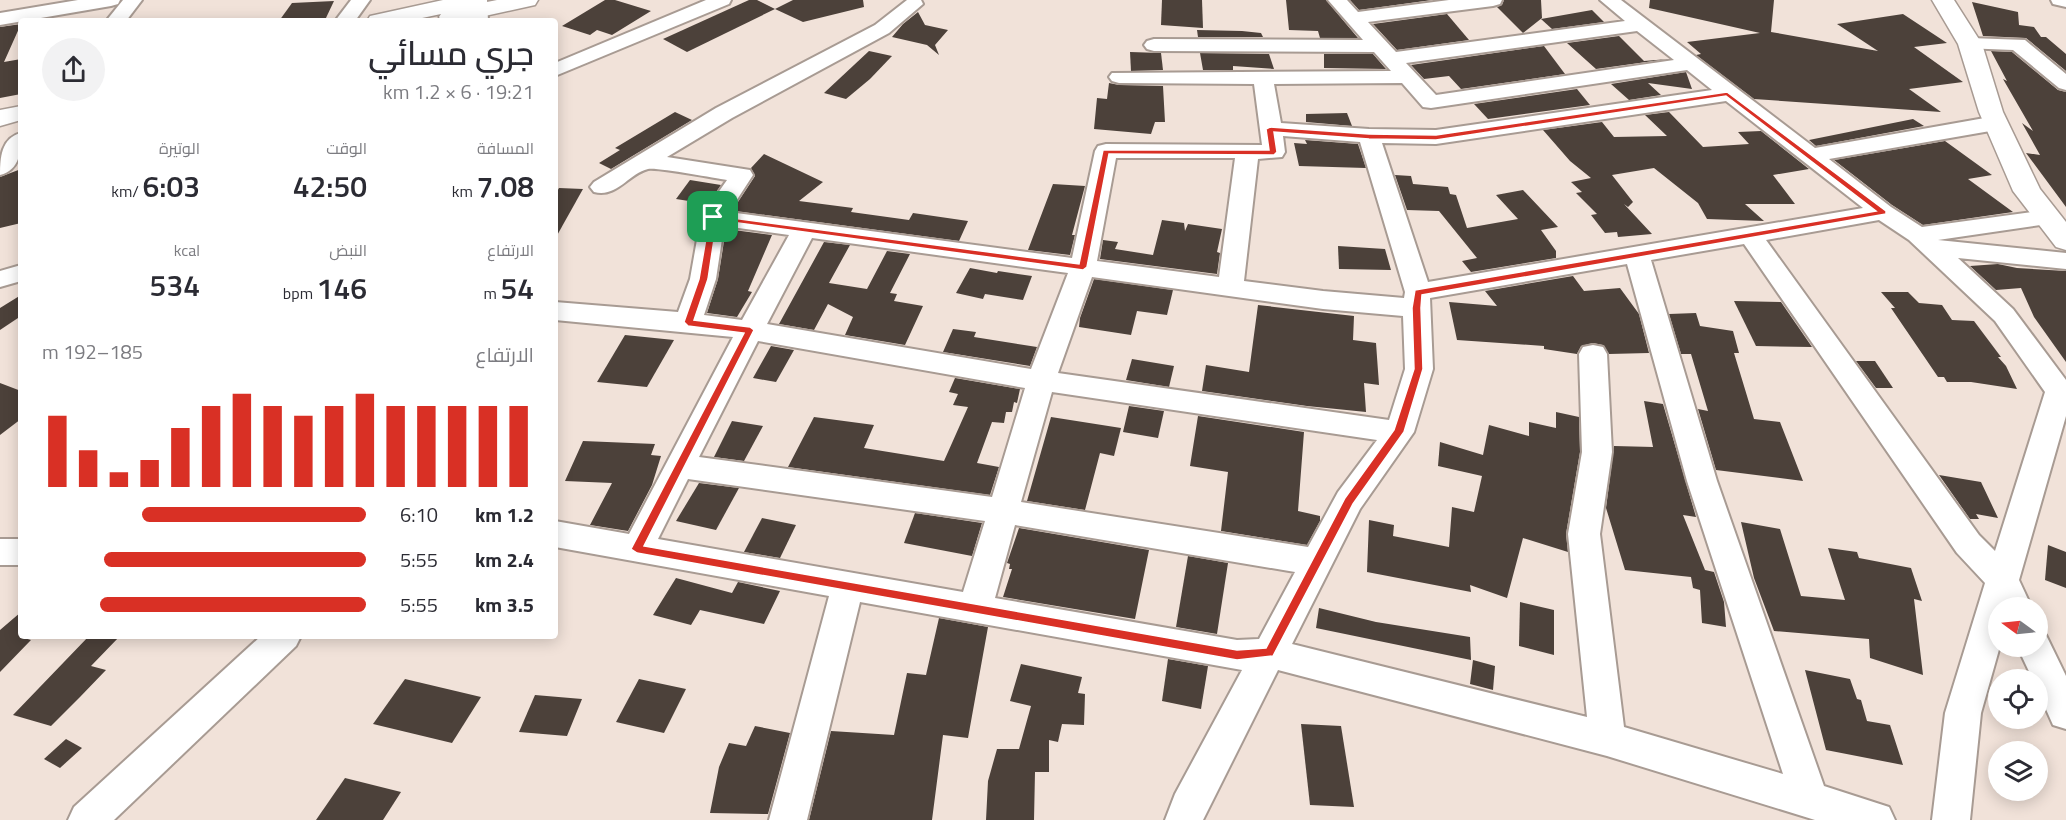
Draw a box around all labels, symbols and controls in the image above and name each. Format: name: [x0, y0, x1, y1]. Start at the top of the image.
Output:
text: جري مسائي: [368, 28, 534, 78]
button: share: [42, 38, 105, 101]
text: 19:21 · 6 × 1.2 km: [383, 76, 534, 107]
text: الوتيرة: [159, 136, 200, 160]
text: الوقت: [326, 136, 367, 160]
text: المسافة: [477, 136, 534, 160]
text: 6:03: [142, 163, 200, 209]
text: 42:50: [293, 163, 367, 209]
text: 7.08: [476, 163, 534, 209]
text: /km: [111, 179, 142, 203]
text: km: [452, 179, 476, 203]
pin: [687, 191, 738, 242]
icon: arrive: [696, 200, 729, 233]
text: kcal: [174, 238, 200, 262]
text: النبض: [329, 238, 367, 262]
text: الارتفاع: [487, 238, 534, 262]
text: 534: [150, 262, 200, 308]
text: 146: [317, 265, 367, 311]
text: 54: [500, 265, 534, 311]
text: bpm: [283, 281, 317, 305]
text: m: [483, 281, 500, 305]
text: 185–192 m: [42, 336, 143, 367]
text: الارتفاع: [475, 339, 534, 370]
text: 6:10: [400, 499, 438, 530]
text: 1.2 km: [475, 499, 534, 530]
text: 5:55: [400, 544, 438, 575]
text: 2.4 km: [475, 544, 534, 575]
text: 5:55: [400, 589, 438, 620]
text: 3.5 km: [475, 589, 534, 620]
north arrow: [1988, 597, 2048, 657]
map controls: [1988, 597, 2048, 801]
button: locate: [1988, 669, 2048, 729]
button: layers: [1988, 741, 2048, 801]

